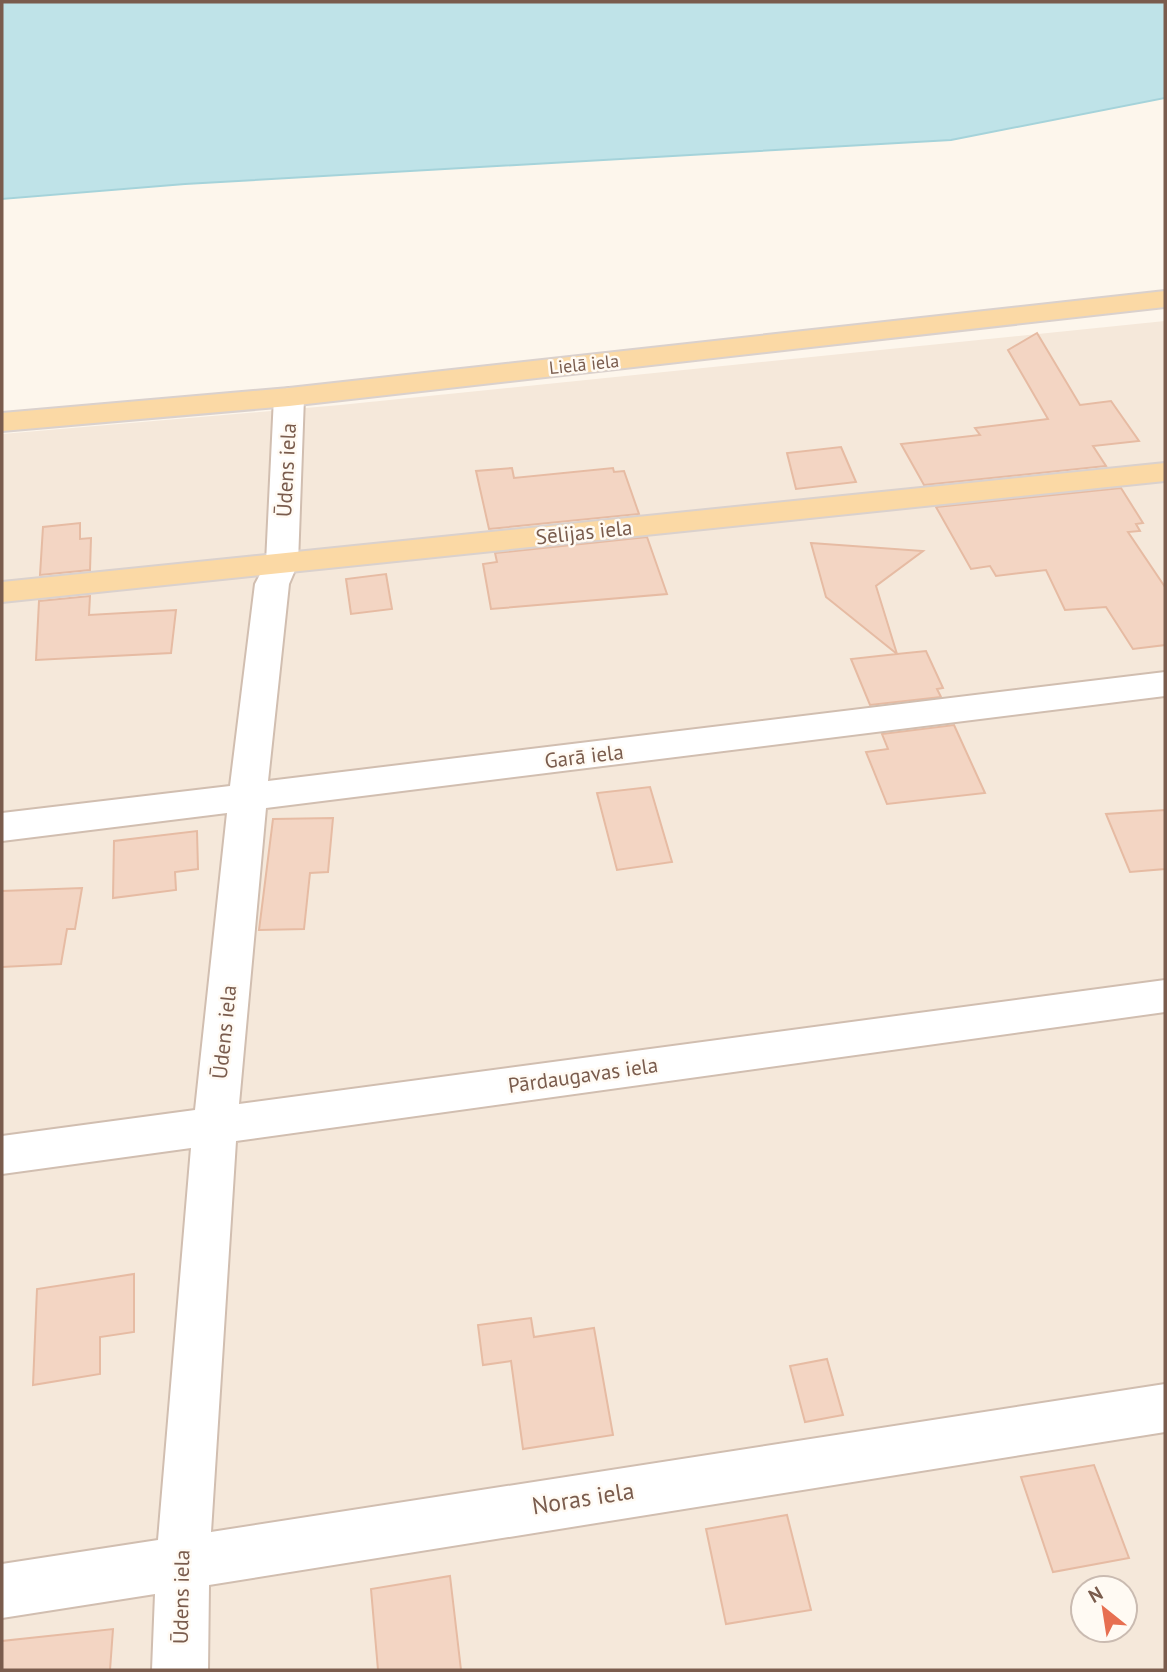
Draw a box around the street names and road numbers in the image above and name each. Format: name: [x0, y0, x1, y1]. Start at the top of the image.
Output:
street label: Lielā iela: [548, 349, 620, 379]
street label: Ūdens iela: [270, 422, 302, 518]
street label: Sēlijas iela: [534, 514, 634, 550]
street label: Garā iela: [543, 738, 625, 774]
street label: Ūdens iela: [206, 984, 242, 1080]
street label: Pārdaugavas iela: [506, 1051, 660, 1099]
street label: Noras iela: [530, 1475, 636, 1521]
street label: Ūdens iela: [167, 1550, 195, 1644]

